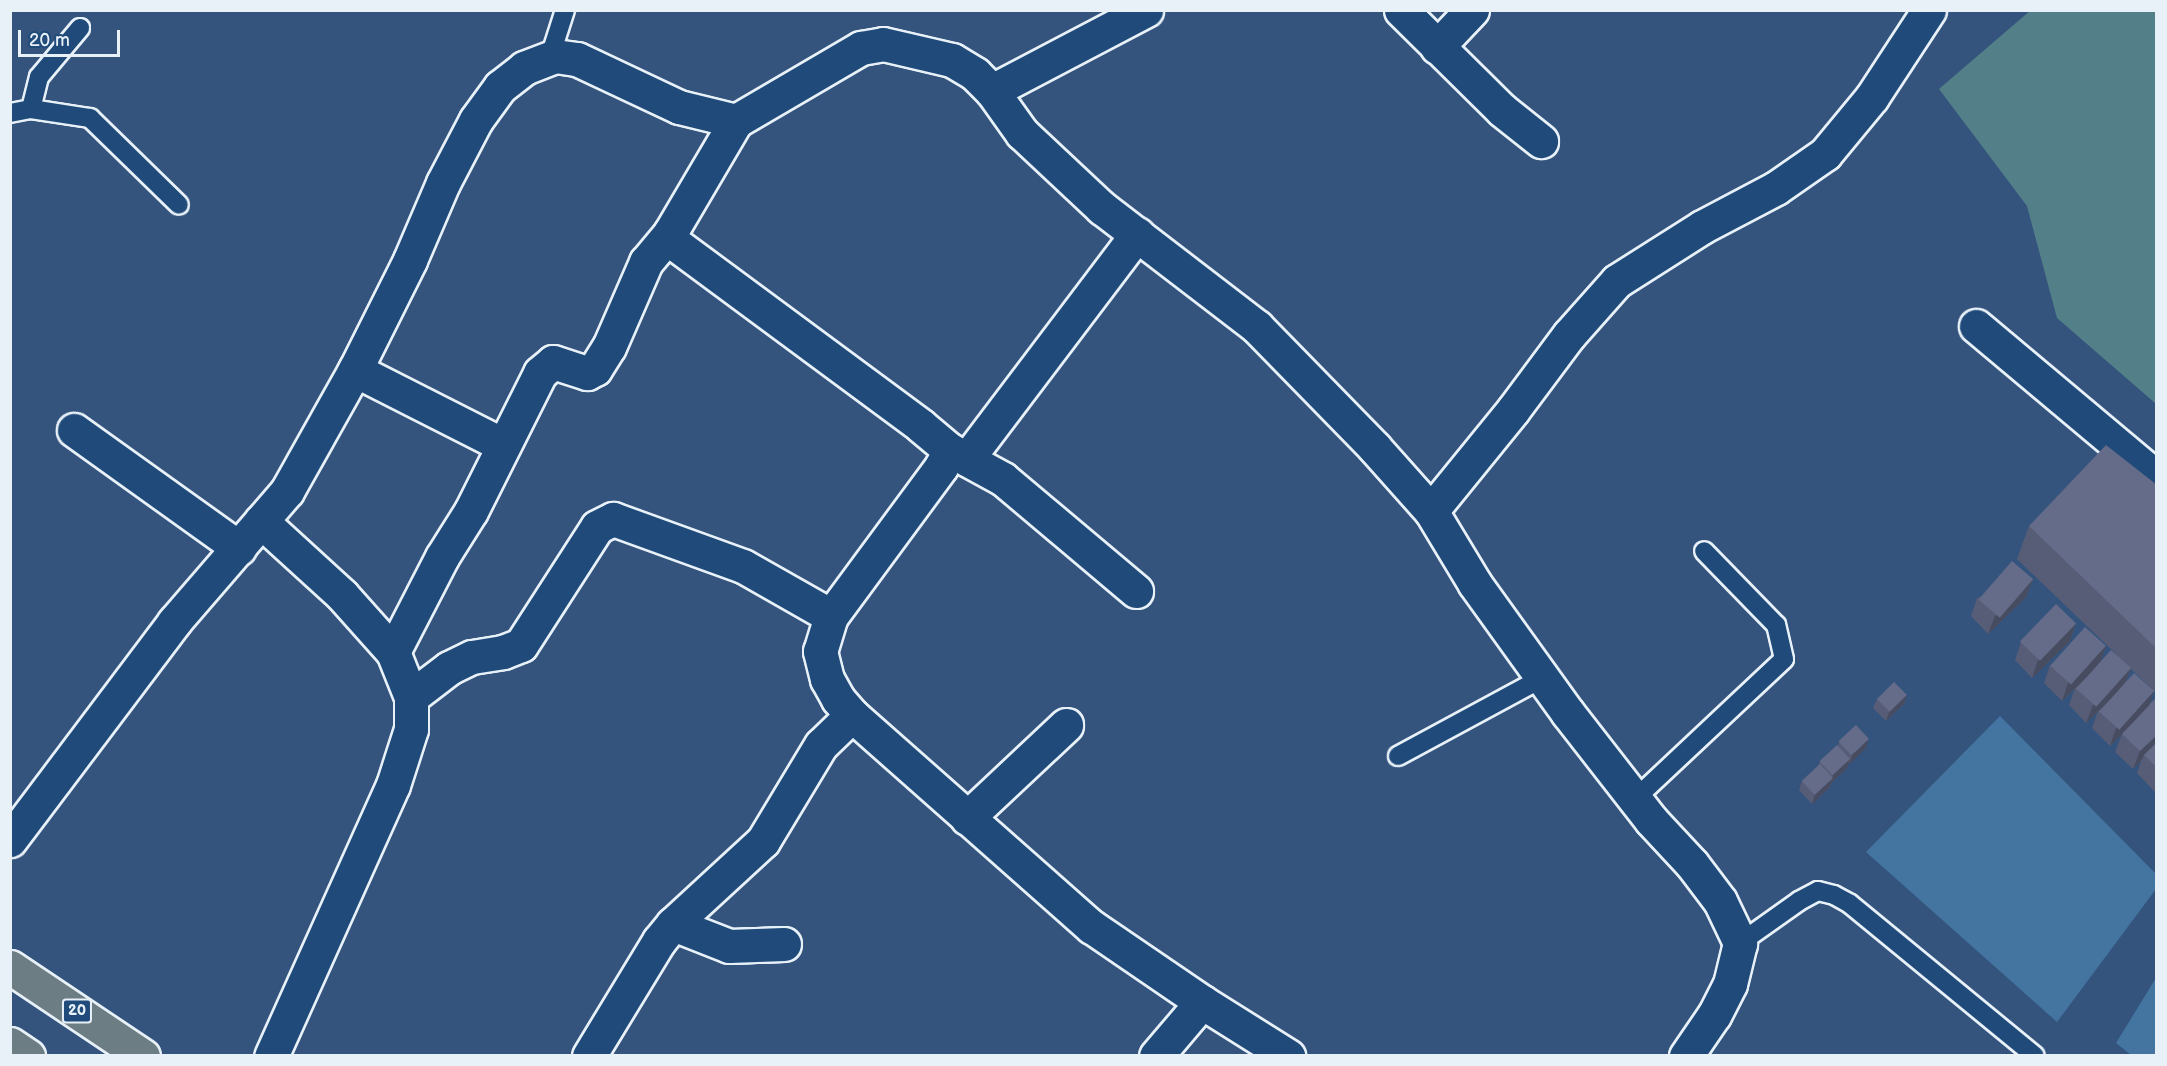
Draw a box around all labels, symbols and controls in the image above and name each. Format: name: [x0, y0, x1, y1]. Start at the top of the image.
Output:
scale bar: [21, 18, 123, 56]
text: 20 m: [29, 30, 70, 51]
road number: 20: [60, 999, 94, 1023]

